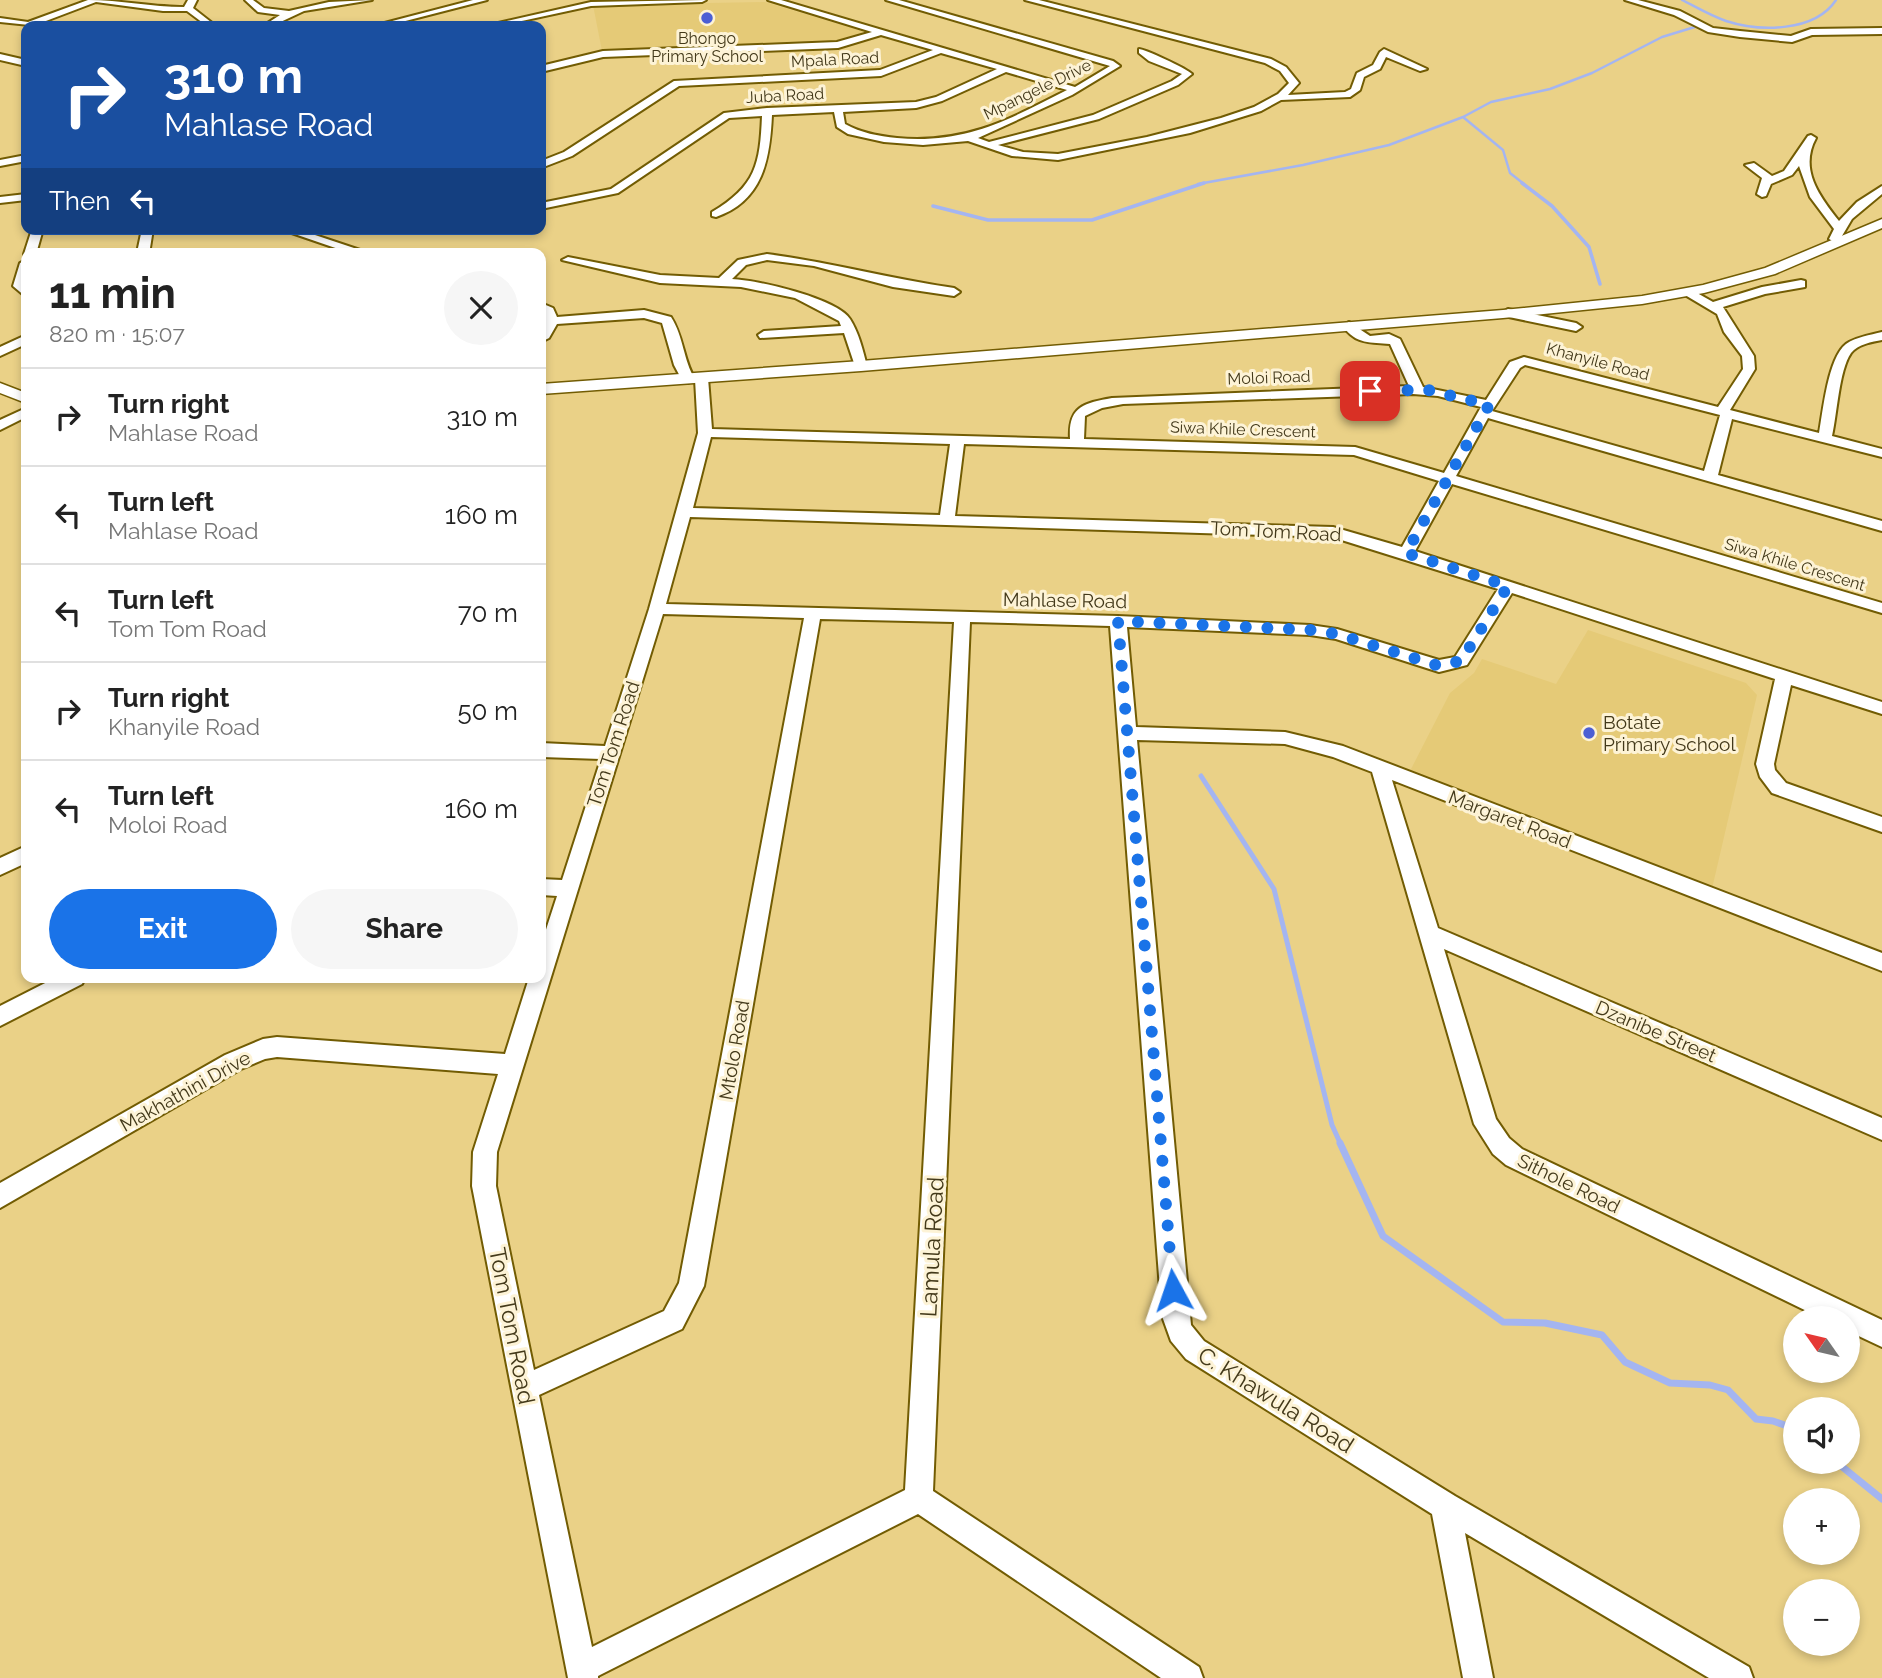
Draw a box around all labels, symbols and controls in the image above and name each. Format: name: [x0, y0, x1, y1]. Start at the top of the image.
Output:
marker: Bhongo Primary School: [699, 10, 715, 26]
place label: Bhongo Primary School: [651, 29, 763, 66]
text: 310 m: [164, 47, 303, 104]
street label: Mpala Road: [791, 48, 880, 71]
icon: right: [49, 49, 140, 140]
street label: Mpangele Drive: [980, 55, 1094, 124]
street label: Juba Road: [745, 84, 825, 107]
text: Mahlase Road: [164, 106, 373, 143]
icon: left: [124, 182, 162, 220]
text: Then: [49, 186, 110, 216]
text: 11 min: [49, 269, 176, 318]
button: close: [444, 271, 518, 345]
text: 820 m · 15:07: [49, 320, 185, 347]
street label: Khanyile Road: [1544, 339, 1651, 384]
pin: [1340, 361, 1400, 421]
street label: Moloi Road: [1227, 367, 1311, 388]
icon: arrive: [1351, 372, 1389, 410]
text: Turn right: [108, 389, 229, 419]
icon: right: [49, 398, 87, 436]
text: 310 m: [447, 402, 518, 432]
street label: Siwa Khile Crescent: [1170, 417, 1317, 442]
text: Mahlase Road: [108, 419, 258, 446]
text: Turn left: [108, 487, 214, 517]
icon: left: [49, 496, 87, 534]
text: 160 m: [445, 500, 518, 530]
text: Mahlase Road: [108, 517, 258, 544]
street label: Tom Tom Road: [1210, 517, 1342, 545]
street label: Siwa Khile Crescent: [1722, 534, 1868, 595]
text: Turn left: [108, 585, 214, 615]
street label: Mahlase Road: [1003, 588, 1127, 612]
icon: left: [49, 594, 87, 632]
text: 70 m: [458, 598, 518, 628]
text: Tom Tom Road: [108, 615, 267, 642]
street label: Tom Tom Road: [582, 678, 644, 810]
text: Turn right: [108, 683, 229, 713]
icon: right: [49, 692, 87, 730]
text: 50 m: [457, 696, 518, 726]
place label: Botate Primary School: [1603, 711, 1736, 755]
text: Khanyile Road: [108, 713, 260, 740]
marker: Botate Primary School: [1581, 725, 1597, 741]
text: Turn left: [108, 781, 214, 811]
street label: Margaret Road: [1446, 786, 1574, 852]
icon: left: [49, 790, 87, 828]
text: 160 m: [445, 794, 518, 824]
text: Moloi Road: [108, 811, 228, 838]
button: Exit: [49, 889, 277, 969]
button: Share: [291, 889, 518, 969]
street label: Dzanibe Street: [1592, 996, 1720, 1067]
street label: Mtolo Road: [714, 998, 754, 1102]
street label: Makhathini Drive: [116, 1046, 254, 1136]
street label: Sithole Road: [1514, 1149, 1624, 1217]
street label: Lamula Road: [914, 1176, 949, 1318]
street label: Tom Tom Road: [484, 1245, 541, 1406]
position arrow: [1136, 1253, 1210, 1327]
north arrow: [1783, 1306, 1860, 1382]
map controls: [1783, 1306, 1860, 1656]
street label: C. Khawula Road: [1193, 1341, 1359, 1458]
button: sound: [1783, 1397, 1860, 1474]
button: +: [1783, 1488, 1860, 1565]
button: −: [1783, 1579, 1860, 1656]

